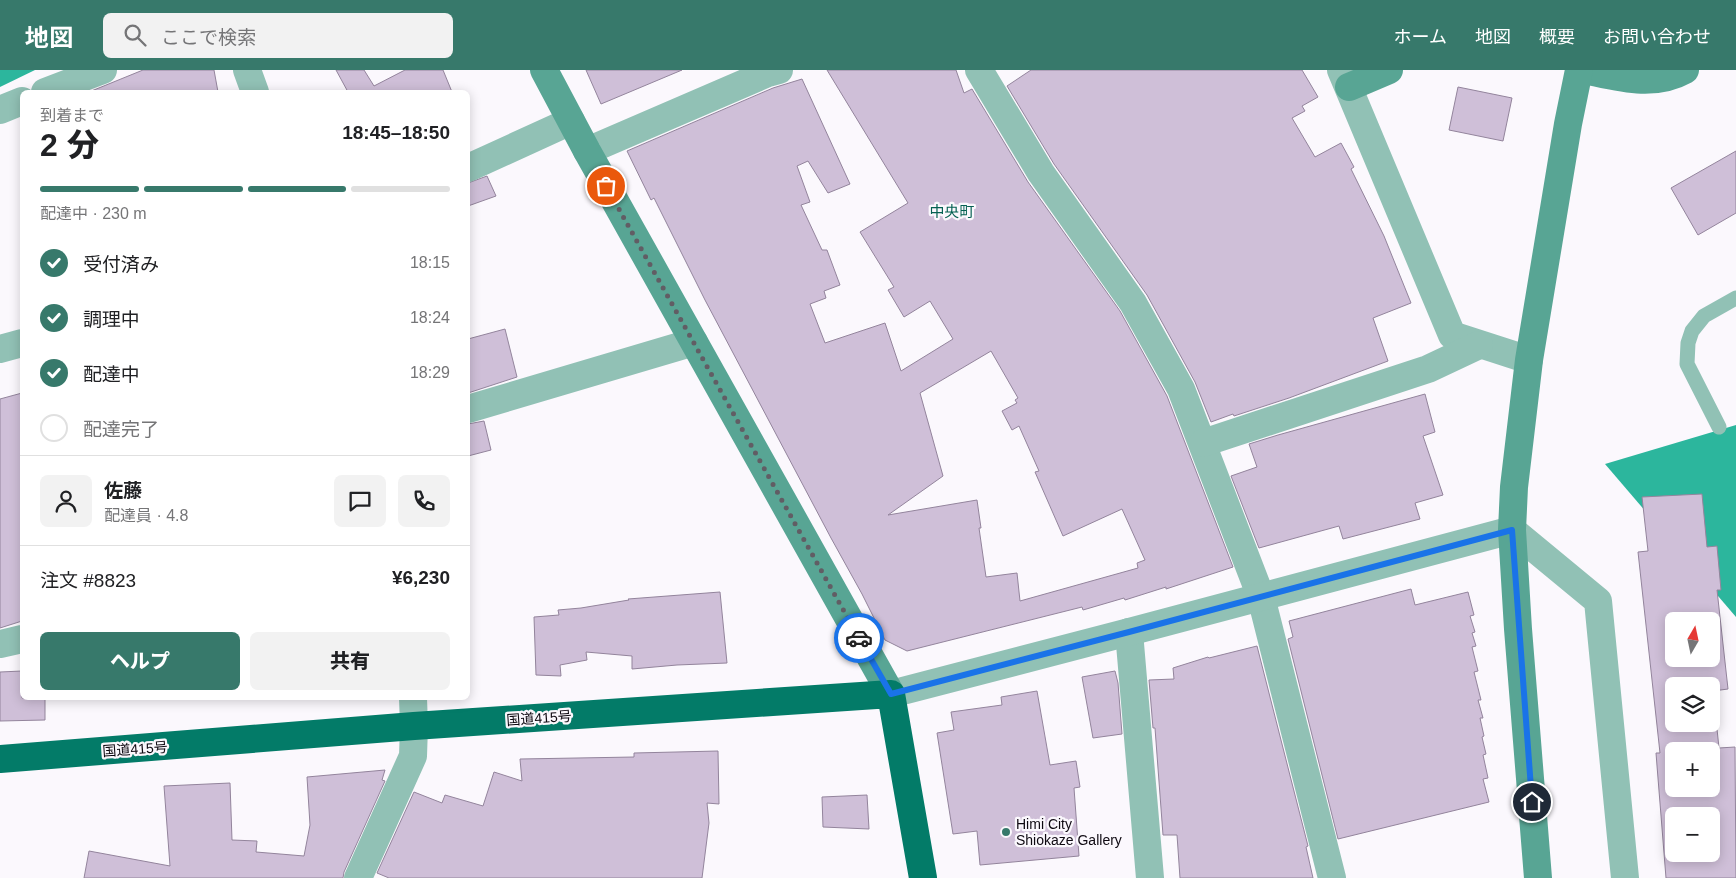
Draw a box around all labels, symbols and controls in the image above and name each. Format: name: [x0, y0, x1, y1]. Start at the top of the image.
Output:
search box: [103, 13, 453, 58]
icon: search: [121, 21, 149, 49]
text: 地図: [25, 24, 73, 51]
text: ここで検索: [161, 27, 256, 48]
text: ホーム: [1394, 27, 1447, 47]
text: 地図: [1475, 27, 1511, 47]
text: 概要: [1539, 27, 1575, 47]
text: お問い合わせ: [1603, 27, 1711, 47]
text: 到着まで: [40, 107, 104, 124]
text: 18:45–18:50: [342, 122, 450, 143]
text: 2 分: [40, 127, 99, 163]
pin: [585, 165, 627, 207]
icon: bag: [592, 172, 620, 200]
district label: 中央町: [929, 203, 975, 220]
text: 配達中 · 230 m: [40, 205, 147, 222]
icon: check: [40, 249, 68, 277]
text: 受付済み: [83, 254, 159, 275]
text: 18:15: [410, 254, 450, 271]
icon: check: [40, 304, 68, 332]
text: 調理中: [83, 309, 140, 330]
text: 18:24: [410, 309, 450, 326]
icon: check: [40, 359, 68, 387]
text: 配達中: [83, 364, 140, 385]
text: 18:29: [410, 364, 450, 381]
text: 配達完了: [83, 419, 159, 440]
button: person: [40, 475, 92, 527]
button: chat: [334, 475, 386, 527]
button: phone: [398, 475, 450, 527]
text: 佐藤: [104, 480, 142, 501]
text: 配達員 · 4.8: [104, 507, 188, 524]
text: ¥6,230: [392, 567, 450, 588]
text: 注文 #8823: [40, 570, 136, 591]
north arrow: [1665, 612, 1720, 668]
map controls: [1665, 612, 1720, 862]
courier: [834, 613, 884, 663]
icon: car: [845, 624, 873, 652]
button: ヘルプ: [40, 632, 240, 690]
button: 共有: [250, 632, 450, 690]
button: layers: [1665, 677, 1720, 732]
street label: 国道415号: [506, 708, 572, 728]
street label: 国道415号: [102, 739, 168, 759]
button: +: [1665, 742, 1720, 797]
pin: [1511, 781, 1553, 823]
icon: home: [1518, 788, 1546, 816]
button: −: [1665, 807, 1720, 862]
place label: Himi City Shiokaze Gallery: [1016, 816, 1122, 848]
marker: Himi City Shiokaze Gallery: [1000, 826, 1012, 838]

